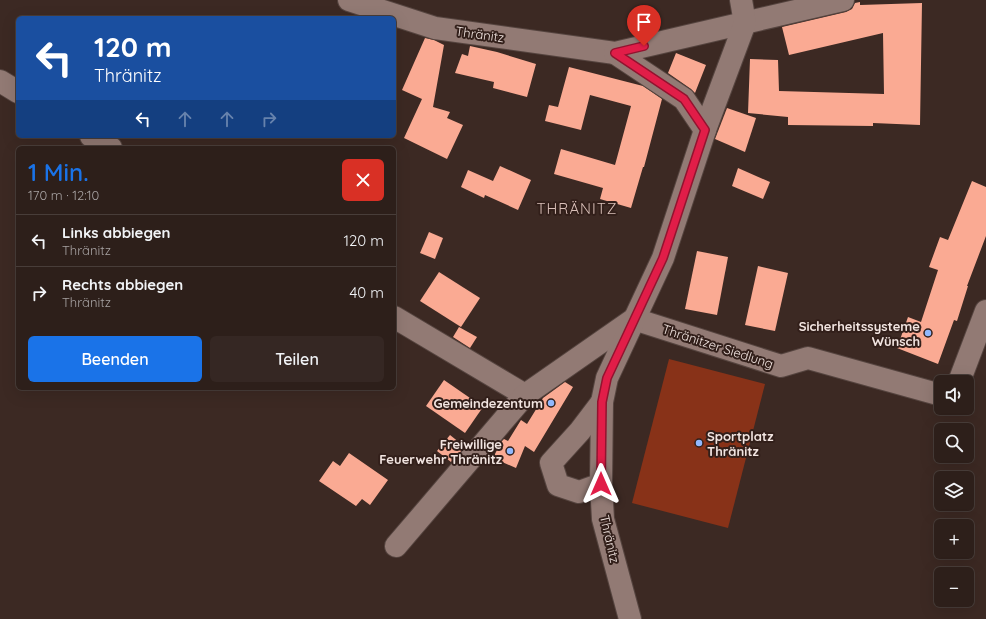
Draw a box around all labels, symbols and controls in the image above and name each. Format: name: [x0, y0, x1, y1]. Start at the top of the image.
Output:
pin: [627, 5, 661, 46]
icon: arrive: [633, 11, 655, 33]
street label: Thränitz: [455, 23, 505, 45]
text: 120 m: [94, 29, 172, 64]
icon: left: [28, 32, 80, 84]
text: Thränitz: [94, 64, 162, 87]
icon: left: [132, 108, 154, 130]
icon: ahead: [174, 108, 196, 130]
icon: ahead: [216, 108, 238, 130]
icon: right: [258, 108, 280, 130]
text: 1 Min.: [28, 157, 89, 187]
button: close: [342, 159, 384, 201]
text: 170 m · 12:10: [28, 187, 99, 203]
district label: THRÄNITZ: [536, 199, 618, 218]
text: Links abbiegen: [62, 223, 170, 242]
icon: left: [28, 230, 50, 252]
text: 120 m: [343, 231, 384, 250]
text: Thränitz: [62, 242, 111, 258]
text: Rechts abbiegen: [62, 275, 183, 294]
icon: right: [28, 282, 50, 304]
text: 40 m: [349, 283, 384, 302]
text: Thränitz: [62, 294, 111, 310]
place label: Sicherheitssysteme Wünsch: [799, 318, 920, 349]
street label: Thränitzer Siedlung: [660, 320, 776, 372]
marker: Sicherheitssysteme Wünsch: [923, 328, 933, 338]
button: Beenden: [28, 336, 202, 382]
button: Teilen: [210, 336, 384, 382]
map controls: [934, 375, 974, 607]
button: sound: [934, 375, 974, 415]
place label: Gemeindezentum: [433, 395, 543, 411]
marker: Gemeindezentum: [546, 398, 556, 408]
button: search: [934, 423, 974, 463]
place label: Sportplatz Thränitz: [707, 428, 773, 459]
place label: Freiwillige Feuerwehr Thränitz: [379, 436, 502, 467]
marker: Sportplatz Thränitz: [694, 438, 704, 448]
marker: Freiwillige Feuerwehr Thränitz: [505, 446, 515, 456]
position arrow: [580, 463, 622, 505]
button: layers: [934, 471, 974, 511]
street label: Thränitz: [597, 513, 623, 565]
button: +: [934, 519, 974, 559]
button: −: [934, 567, 974, 607]

